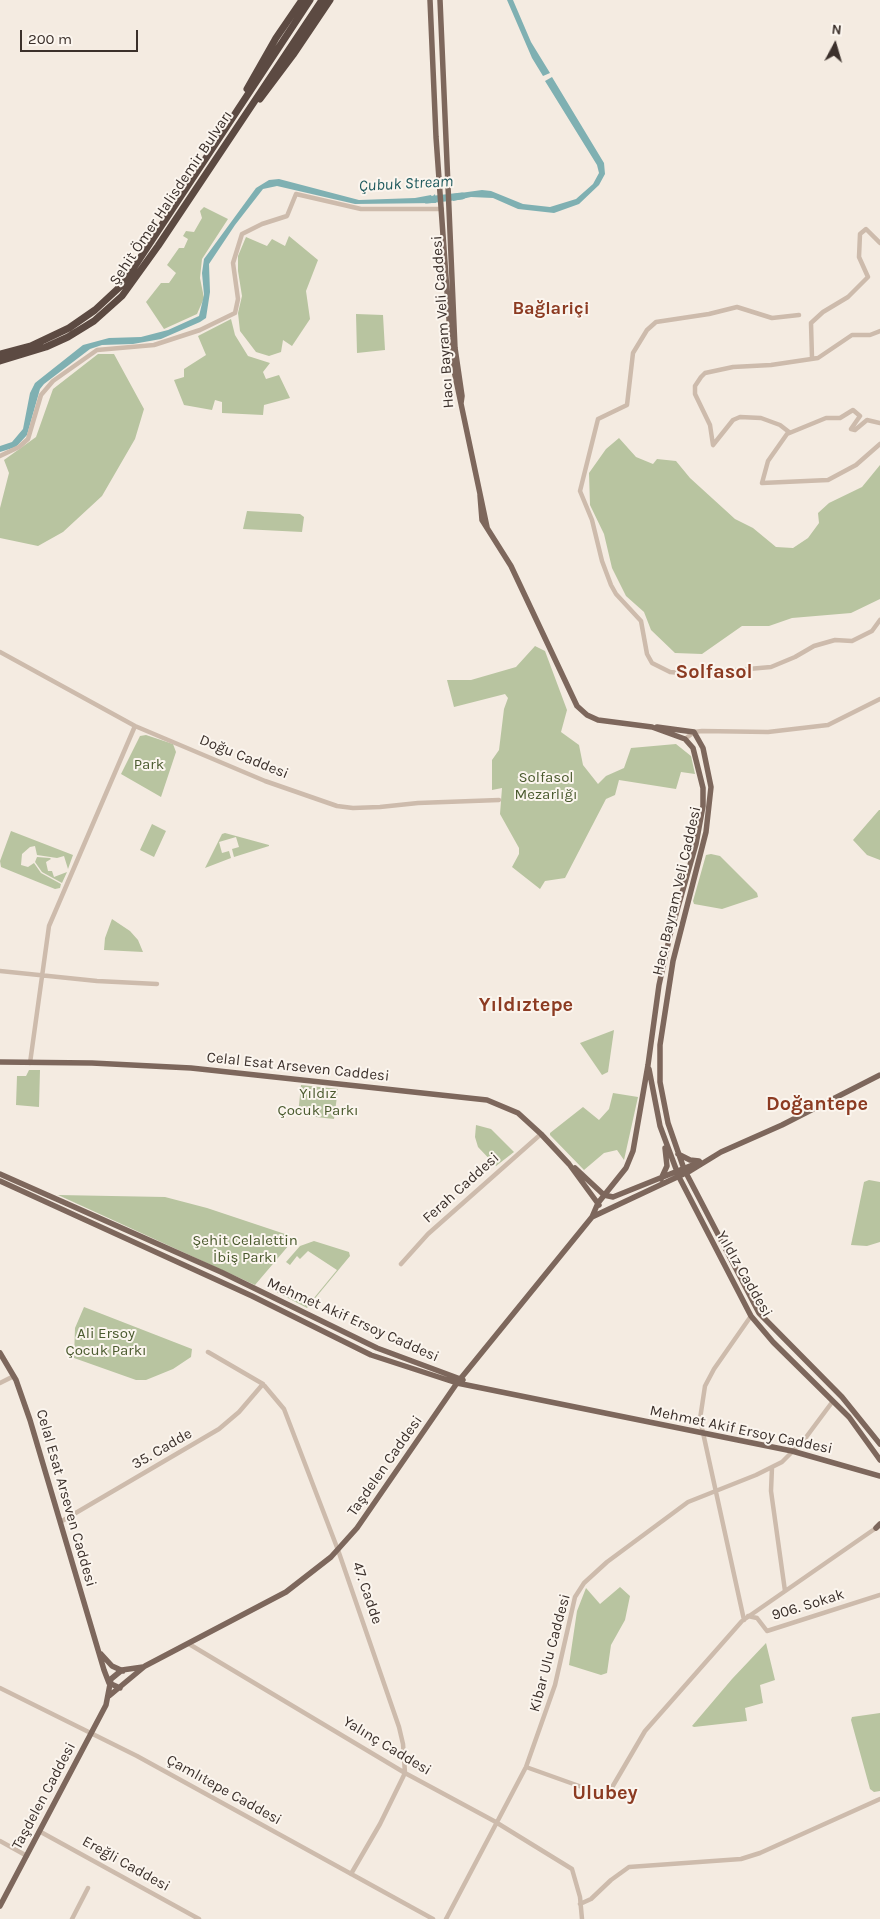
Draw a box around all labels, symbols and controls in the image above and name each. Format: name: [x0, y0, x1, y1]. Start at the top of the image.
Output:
scale bar: [22, 20, 140, 52]
north arrow: [810, 20, 860, 70]
text: N: [831, 21, 842, 39]
text: 200 m: [28, 30, 72, 48]
street label: Şehit Ömer Halisdemir Bulvarı: [106, 107, 236, 289]
water label: Çubuk Stream: [358, 172, 454, 196]
street label: Hacı Bayram Veli Caddesi: [428, 235, 458, 409]
district label: Bağlariçi: [512, 298, 590, 320]
district label: Solfasol: [675, 660, 753, 684]
street label: Doğu Caddesi: [197, 731, 291, 783]
park label: Park: [134, 756, 164, 774]
park label: Solfasol Mezarlığı: [515, 769, 577, 804]
street label: Hacı Bayram Veli Caddesi: [649, 805, 705, 977]
district label: Yıldıztepe: [479, 993, 573, 1017]
street label: Celal Esat Arseven Caddesi: [206, 1048, 390, 1086]
park label: Yıldız Çocuk Parkı: [277, 1085, 359, 1120]
district label: Doğantepe: [766, 1092, 868, 1116]
street label: Ferah Caddesi: [419, 1149, 503, 1227]
street label: Yıldız Caddesi: [712, 1228, 776, 1320]
park label: Şehit Celalettin İbiş Parkı: [192, 1232, 298, 1267]
street label: Mehmet Akif Ersoy Caddesi: [264, 1274, 442, 1366]
park label: Ali Ersoy Çocuk Parkı: [65, 1325, 147, 1360]
street label: Mehmet Akif Ersoy Caddesi: [648, 1402, 834, 1458]
street label: Celal Esat Arseven Caddesi: [32, 1407, 100, 1589]
street label: Taşdelen Caddesi: [344, 1412, 426, 1520]
street label: 35. Cadde: [129, 1425, 195, 1473]
street label: 47. Cadde: [348, 1560, 386, 1626]
street label: 906. Sokak: [770, 1585, 846, 1625]
street label: Kibar Ulu Caddesi: [526, 1592, 574, 1714]
street label: Yalınç Caddesi: [340, 1713, 434, 1779]
street label: Taşdelen Caddesi: [8, 1739, 80, 1853]
street label: Çamlıtepe Caddesi: [163, 1751, 285, 1829]
district label: Ulubey: [572, 1781, 638, 1805]
street label: Ereğli Caddesi: [79, 1832, 173, 1896]

